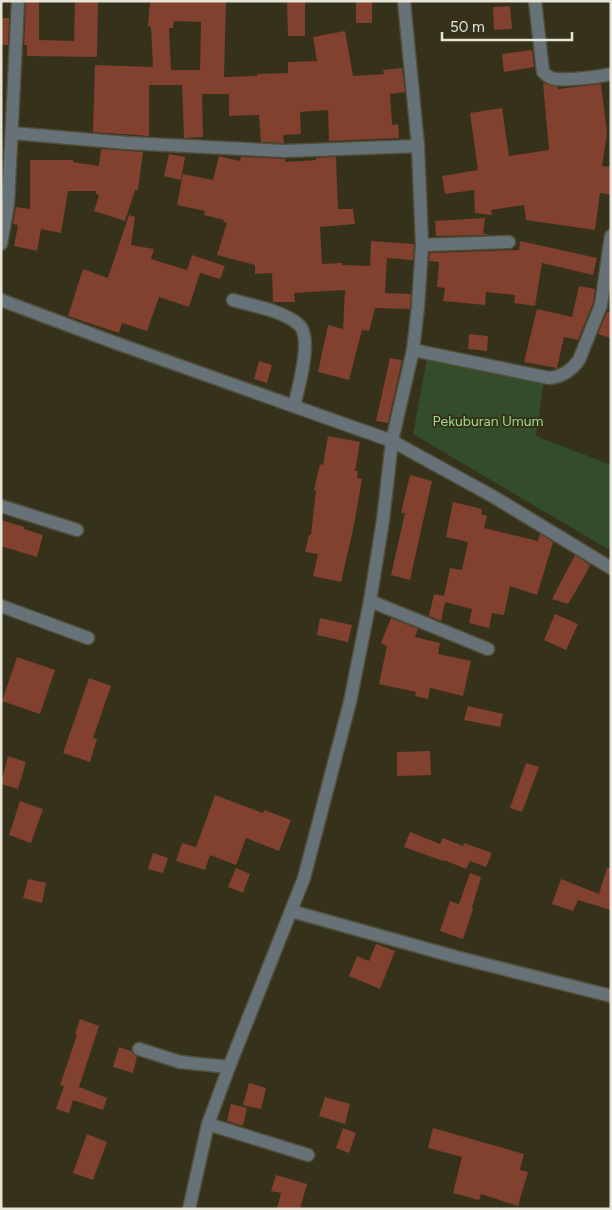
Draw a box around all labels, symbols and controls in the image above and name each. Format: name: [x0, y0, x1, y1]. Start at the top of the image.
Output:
scale bar: [442, 10, 572, 42]
text: 50 m: [450, 18, 485, 36]
park label: Pekuburan Umum: [433, 413, 544, 430]

